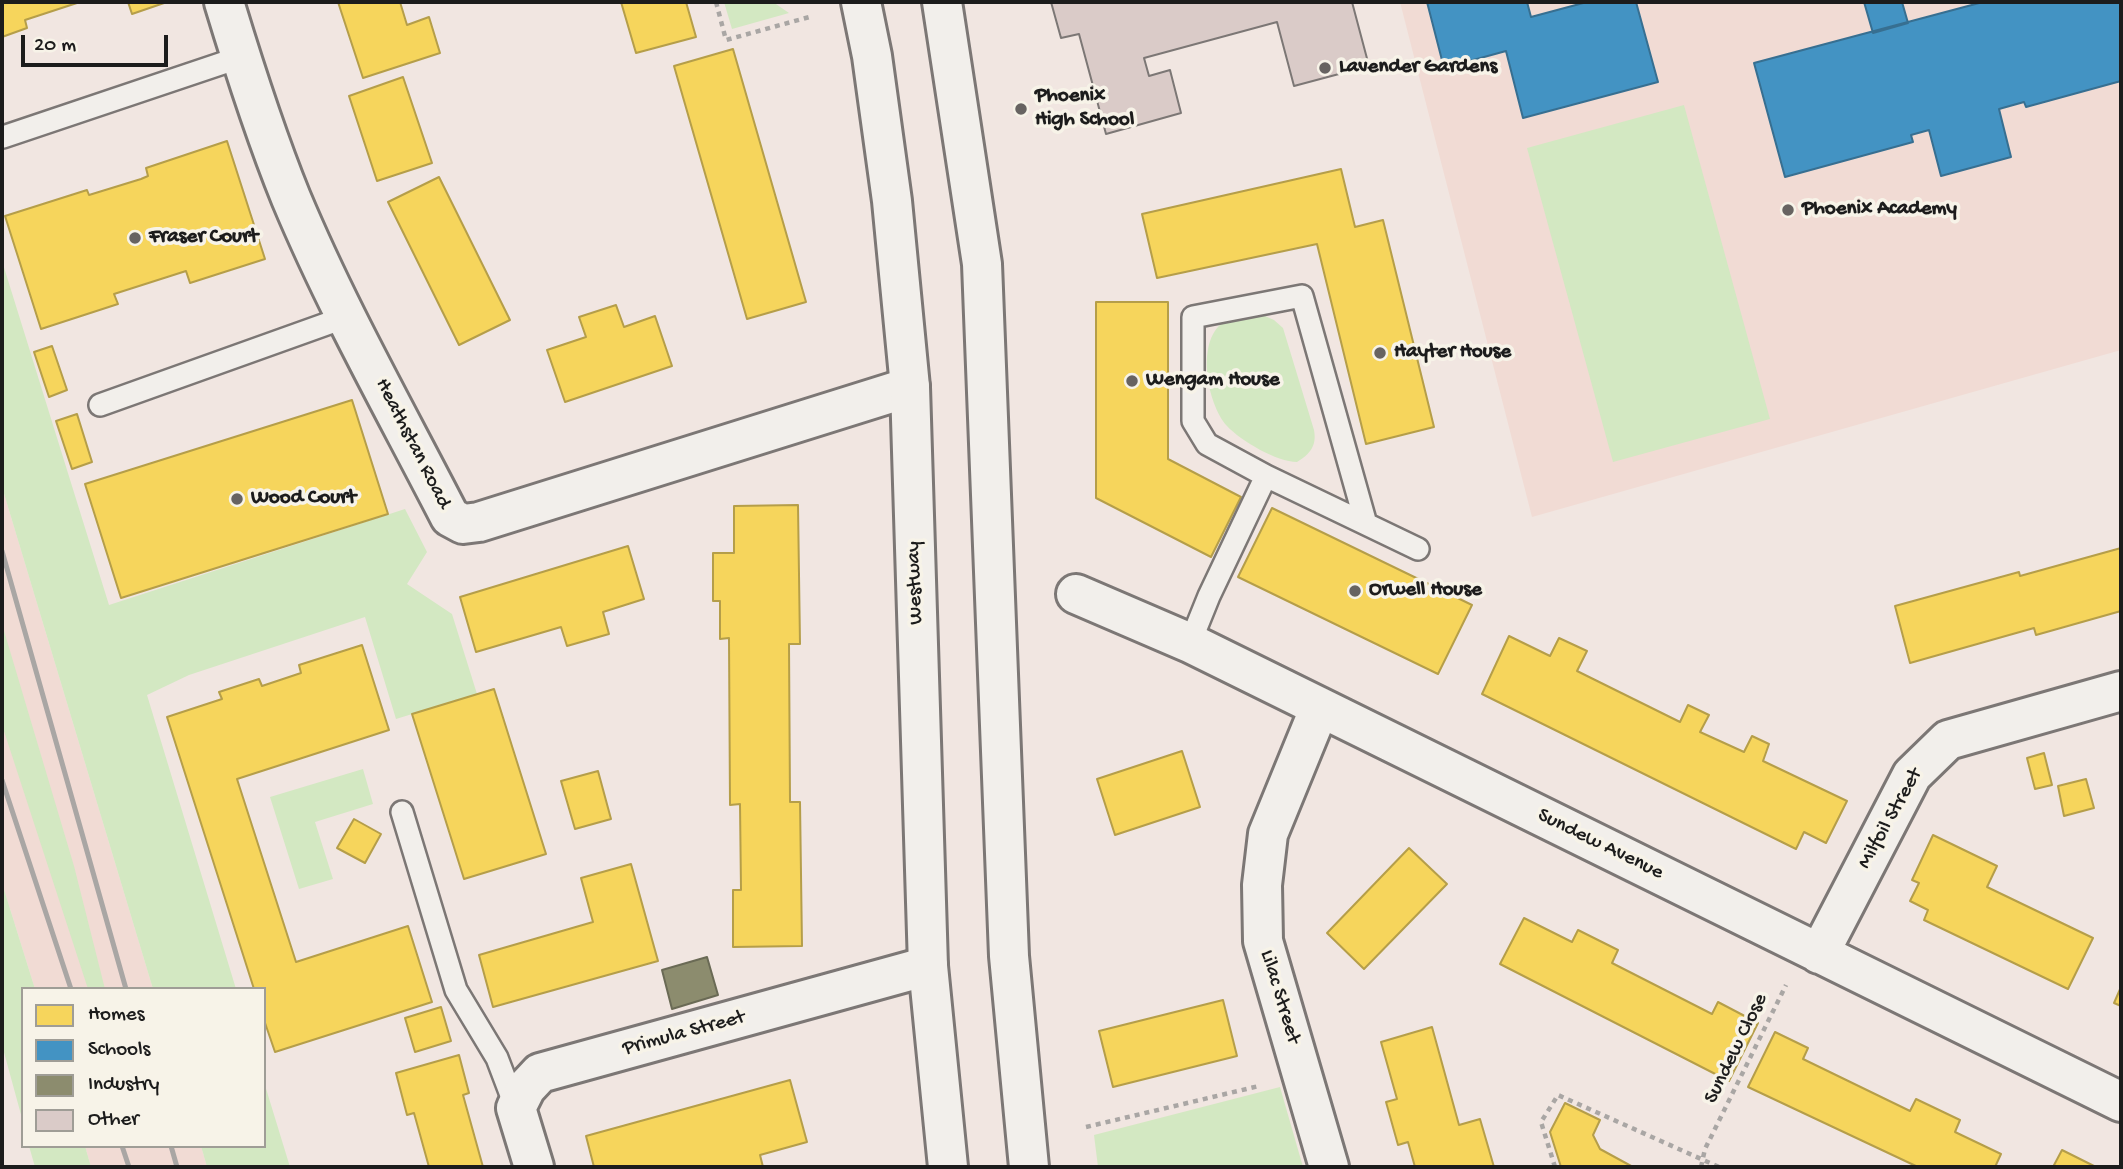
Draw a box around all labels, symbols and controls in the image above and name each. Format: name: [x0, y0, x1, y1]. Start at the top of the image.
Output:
scale bar: [24, 21, 172, 65]
text: 20 m: [34, 34, 76, 59]
place label: Lavender Gardens: [1339, 55, 1497, 81]
marker: Lavender Gardens: [1317, 60, 1333, 76]
place label: Phoenix High School: [1035, 84, 1134, 134]
marker: Phoenix High School: [1013, 101, 1029, 117]
place label: Phoenix Academy: [1802, 197, 1957, 223]
marker: Phoenix Academy: [1780, 202, 1796, 218]
place label: Fraser Court: [149, 225, 258, 251]
marker: Fraser Court: [127, 230, 143, 246]
place label: Hayter House: [1394, 340, 1511, 366]
marker: Hayter House: [1372, 345, 1388, 361]
place label: Wengam House: [1146, 368, 1279, 394]
marker: Wengam House: [1124, 373, 1140, 389]
street label: Heathstan Road: [368, 375, 456, 513]
place label: Wood Court: [251, 486, 356, 512]
marker: Wood Court: [229, 491, 245, 507]
street label: Westway: [902, 541, 930, 625]
place label: Orwell House: [1369, 578, 1482, 604]
marker: Orwell House: [1347, 583, 1363, 599]
street label: Milfoil Street: [1853, 764, 1929, 874]
street label: Sundew Avenue: [1533, 804, 1667, 886]
street label: Lilac Street: [1253, 947, 1305, 1047]
legend: [21, 987, 266, 1148]
street label: Sundew Close: [1699, 990, 1775, 1108]
text: Homes: [88, 1003, 144, 1028]
street label: Primula Street: [620, 1006, 748, 1062]
text: Schools: [88, 1038, 150, 1063]
text: Industry: [88, 1073, 159, 1098]
text: Other: [88, 1108, 139, 1133]

